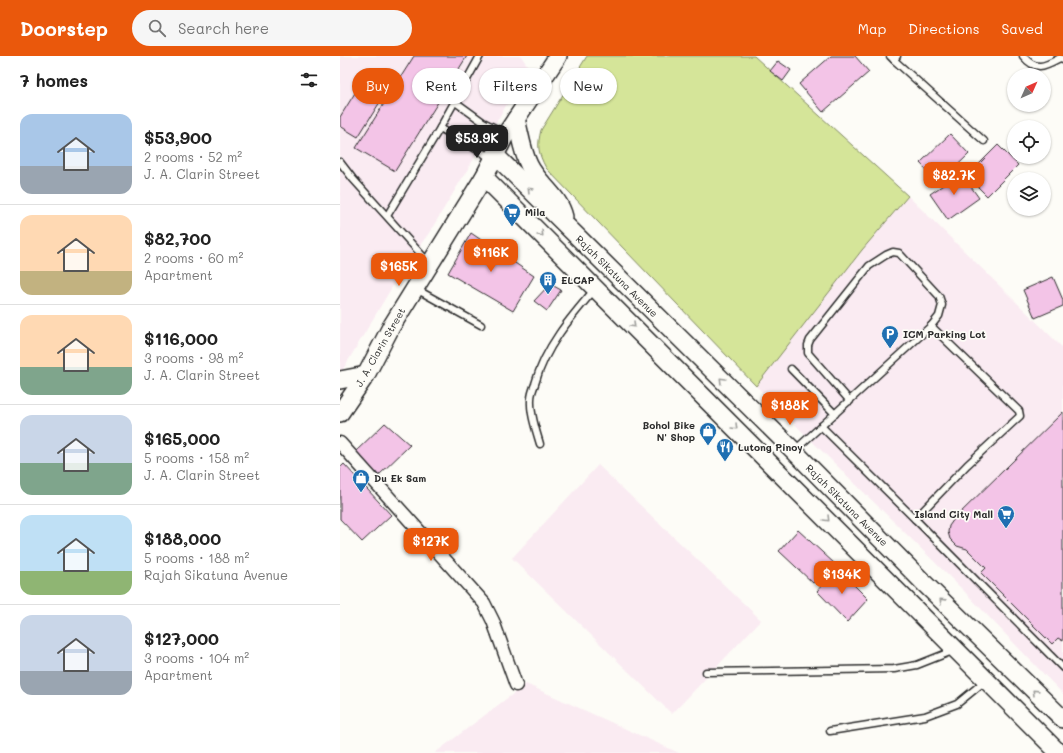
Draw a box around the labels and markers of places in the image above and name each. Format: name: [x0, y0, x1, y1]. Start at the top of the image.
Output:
pin: $53.9K: [444, 125, 510, 159]
pin: $82.7K: [921, 162, 987, 196]
supermarket icon: Mila: [502, 202, 522, 227]
place label: Mila: [525, 205, 545, 219]
pin: $116K: [463, 239, 519, 273]
pin: $165K: [371, 253, 427, 287]
building icon: ELCAP: [538, 270, 558, 295]
place label: ELCAP: [561, 273, 595, 287]
parking icon: ICM Parking Lot: [880, 324, 900, 349]
place label: ICM Parking Lot: [903, 327, 986, 341]
pin: $188K: [762, 392, 818, 426]
place label: Bohol Bike N' Shop: [643, 418, 695, 444]
shop icon: Bohol Bike N' Shop: [698, 421, 718, 446]
restaurant icon: Lutong Pinoy: [715, 437, 735, 462]
place label: Lutong Pinoy: [738, 440, 803, 454]
shop icon: Du Ek Sam: [351, 468, 371, 493]
place label: Du Ek Sam: [374, 471, 426, 485]
supermarket icon: Island City Mall: [996, 504, 1016, 529]
place label: Island City Mall: [914, 507, 993, 521]
pin: $127K: [403, 528, 459, 562]
pin: $134K: [814, 561, 870, 595]

